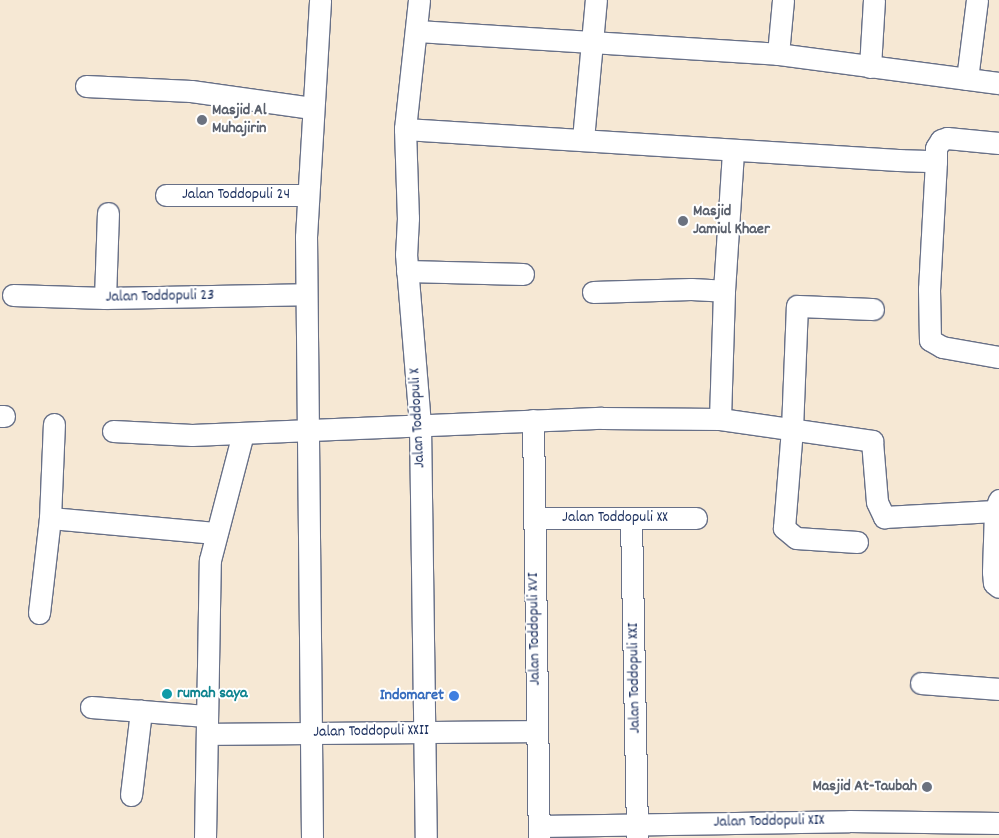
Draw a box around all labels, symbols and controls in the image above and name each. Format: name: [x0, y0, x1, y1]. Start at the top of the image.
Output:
place label: Masjid Al Muhajirin: [212, 101, 266, 139]
marker: Masjid Al Muhajirin: [196, 114, 208, 126]
street label: Jalan Toddopuli 24: [182, 185, 290, 205]
place label: Masjid Jamiul Khaer: [693, 202, 770, 240]
marker: Masjid Jamiul Khaer: [677, 215, 689, 227]
street label: Jalan Toddopuli 23: [106, 286, 214, 308]
street label: Jalan Toddopuli X: [406, 367, 430, 469]
street label: Jalan Toddopuli XX: [562, 508, 668, 528]
street label: Jalan Toddopuli XVI: [524, 572, 546, 686]
street label: Jalan Toddopuli XXI: [624, 622, 646, 734]
place label: rumah saya: [177, 684, 248, 704]
place label: Indomaret: [380, 686, 444, 706]
marker: rumah saya: [161, 688, 173, 700]
marker: Indomaret: [448, 690, 460, 702]
street label: Jalan Toddopuli XXII: [313, 721, 429, 743]
place label: Masjid At-Taubah: [812, 777, 917, 797]
marker: Masjid At-Taubah: [921, 781, 933, 793]
street label: Jalan Toddopuli XIX: [713, 811, 825, 833]

